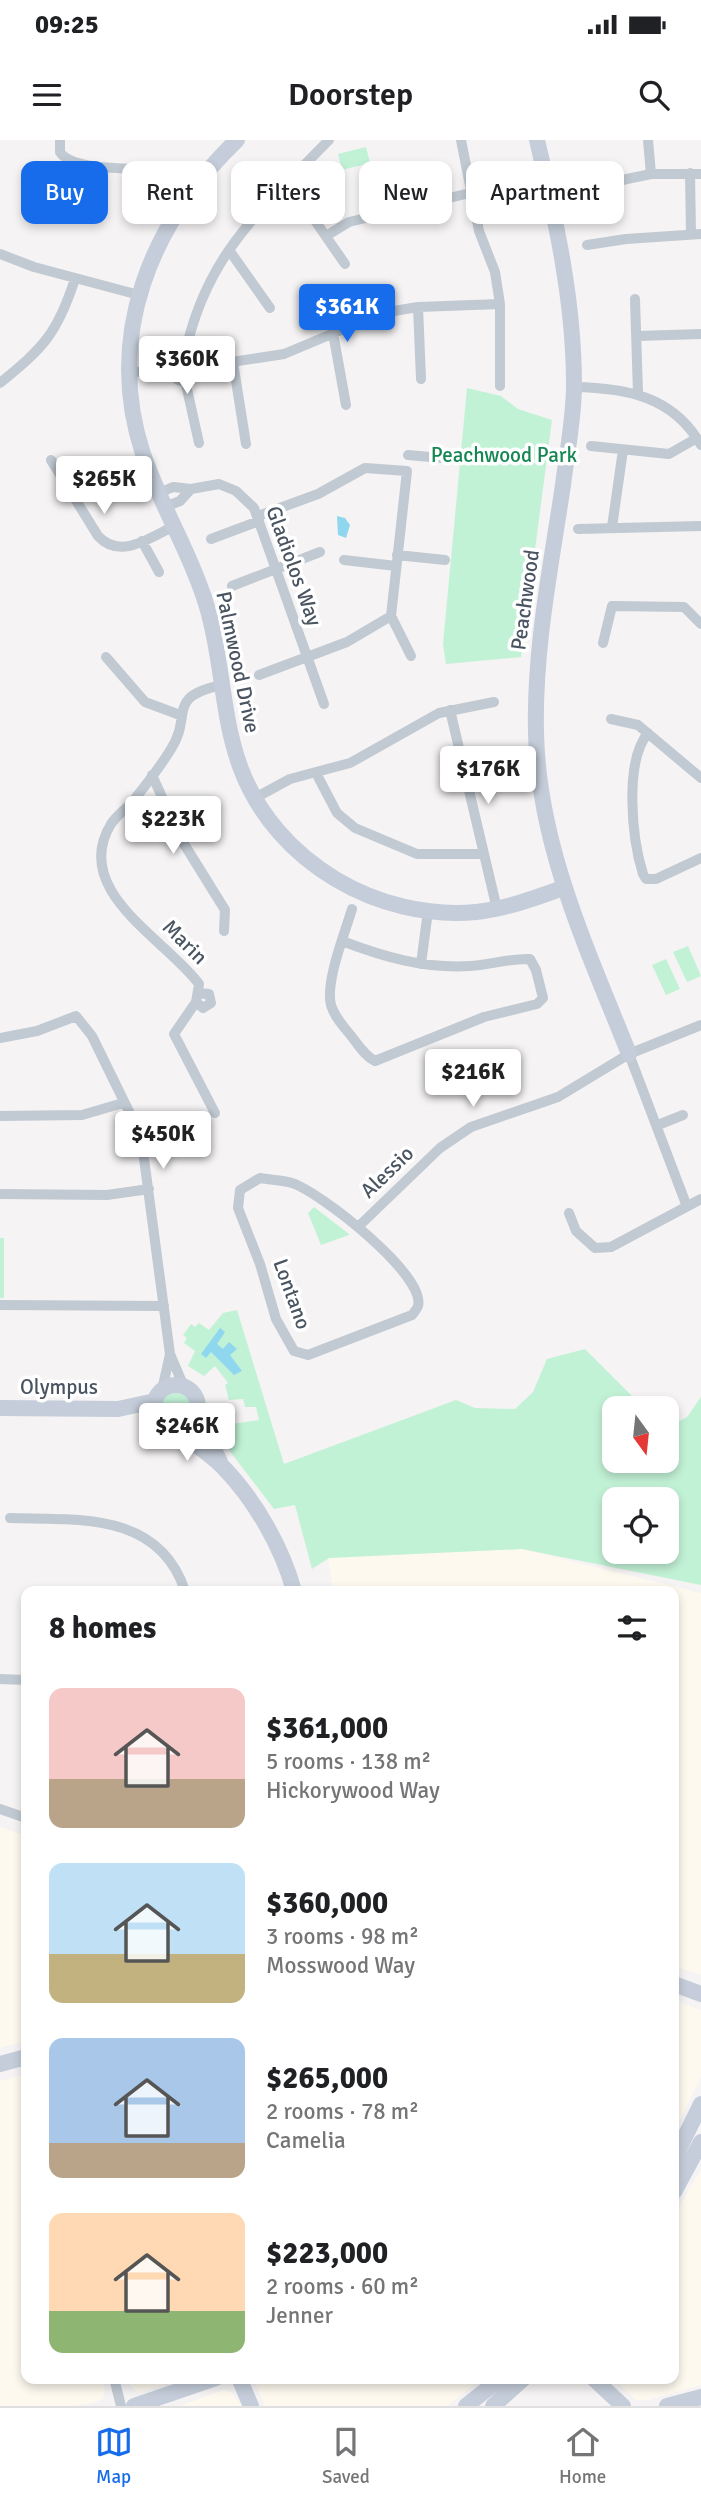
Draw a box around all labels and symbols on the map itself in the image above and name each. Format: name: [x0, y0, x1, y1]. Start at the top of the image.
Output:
pin: $361K: [298, 284, 396, 344]
pin: $360K: [138, 336, 236, 396]
park label: Peachwood Park: [431, 442, 578, 468]
pin: $265K: [55, 456, 153, 516]
street label: Gladiolos Way: [260, 502, 328, 630]
street label: Peachwood: [505, 548, 545, 652]
street label: Palmwood Drive: [210, 589, 266, 735]
pin: $176K: [439, 746, 537, 806]
pin: $223K: [124, 796, 222, 856]
street label: Marin: [157, 914, 213, 970]
pin: $216K: [424, 1049, 522, 1109]
pin: $450K: [114, 1112, 212, 1171]
street label: Alessio: [355, 1140, 419, 1204]
street label: Lontano: [267, 1255, 317, 1333]
street label: Olympus: [20, 1374, 98, 1400]
north arrow: [602, 1396, 679, 1474]
pin: $246K: [138, 1404, 236, 1463]

